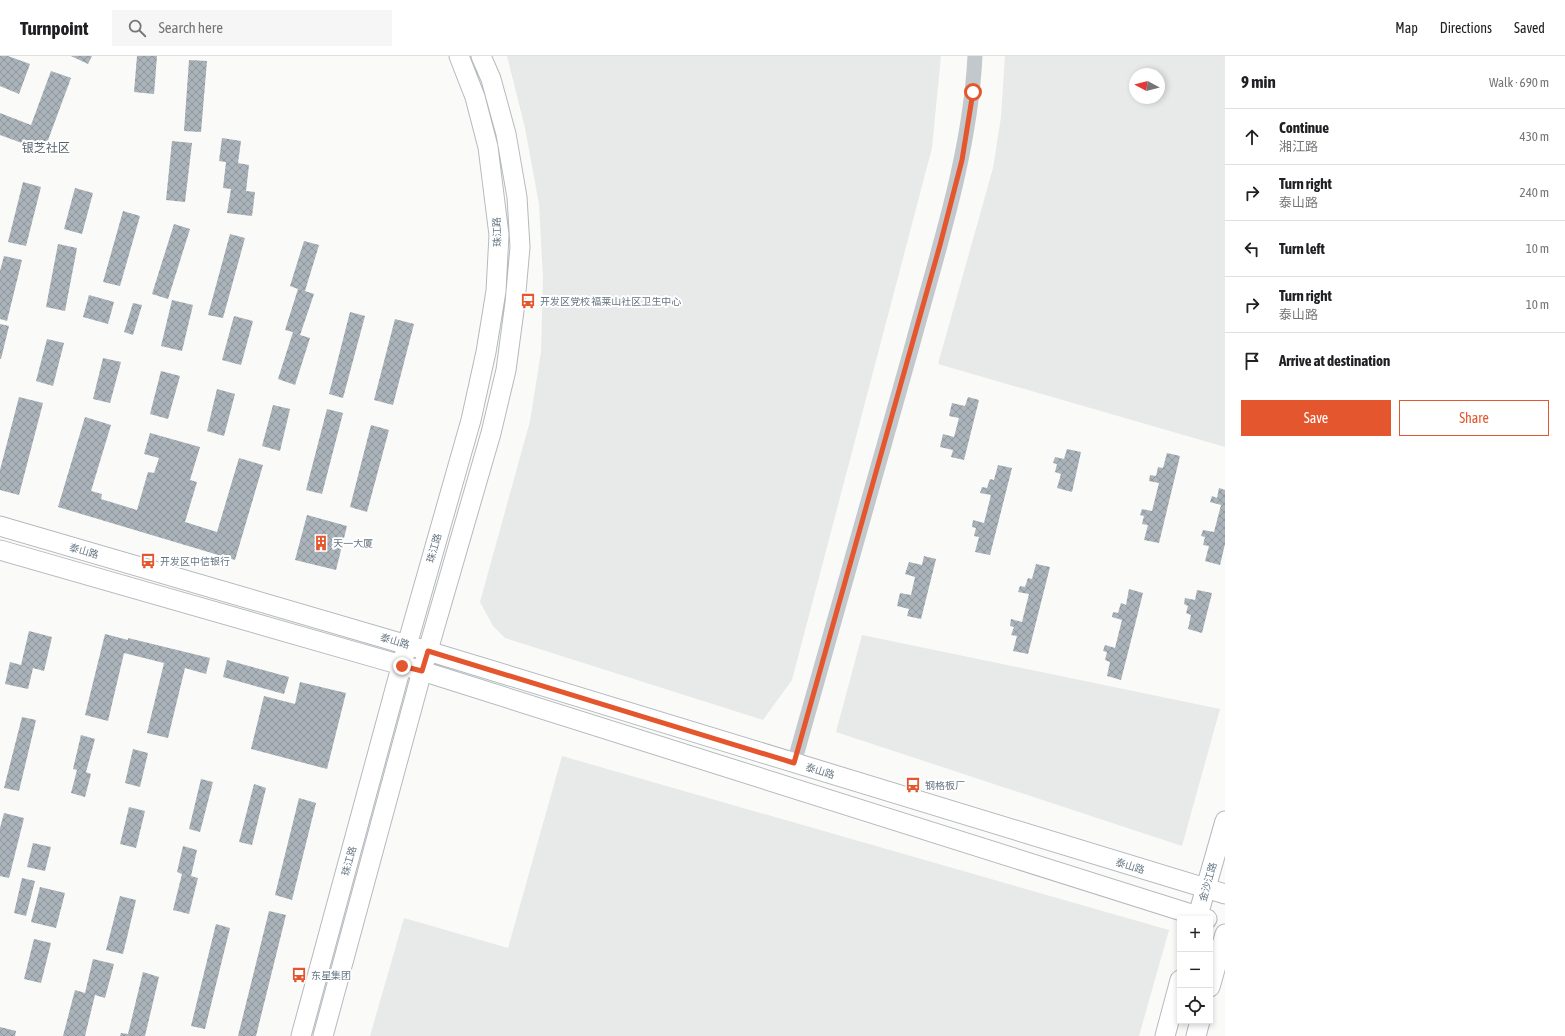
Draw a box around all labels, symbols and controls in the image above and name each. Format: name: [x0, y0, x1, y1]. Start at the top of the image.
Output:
search box: [112, 10, 392, 46]
text: Turnpoint: [20, 17, 88, 39]
icon: search: [126, 17, 148, 39]
text: Search here: [158, 19, 223, 36]
text: Map: [1395, 20, 1418, 36]
text: Directions: [1440, 20, 1492, 36]
text: Saved: [1514, 20, 1545, 36]
north arrow: [1129, 68, 1165, 104]
text: 9 min: [1241, 72, 1276, 92]
text: Walk · 690 m: [1489, 75, 1549, 90]
route start: [964, 83, 982, 101]
text: Continue: [1279, 119, 1329, 136]
icon: ahead: [1241, 126, 1263, 148]
text: 430 m: [1520, 129, 1549, 144]
text: 湘江路: [1279, 139, 1318, 154]
district label: 银芝社区: [22, 141, 70, 155]
text: Turn right: [1279, 175, 1332, 192]
icon: right: [1241, 182, 1263, 204]
text: 240 m: [1520, 185, 1549, 200]
text: 泰山路: [1279, 195, 1318, 210]
street label: 珠江路: [491, 217, 503, 247]
icon: left: [1241, 238, 1263, 260]
text: Turn left: [1279, 240, 1325, 257]
text: 10 m: [1526, 241, 1549, 256]
text: Turn right: [1279, 287, 1332, 304]
bus stop icon: 开发区党校 福莱山社区卫生中心: [519, 292, 537, 310]
icon: right: [1241, 294, 1263, 316]
place label: 开发区党校 福莱山社区卫生中心: [540, 296, 681, 307]
text: 10 m: [1526, 297, 1549, 312]
text: 泰山路: [1279, 307, 1318, 322]
icon: arrive: [1241, 350, 1263, 372]
text: Arrive at destination: [1279, 352, 1390, 369]
button: Save: [1241, 400, 1391, 436]
button: Share: [1399, 400, 1549, 436]
street label: 珠江路: [425, 532, 443, 564]
building icon: 天一大厦: [312, 534, 330, 552]
place label: 天一大厦: [333, 538, 373, 549]
street label: 泰山路: [68, 542, 100, 560]
bus stop icon: 开发区中信银行: [139, 552, 157, 570]
place label: 开发区中信银行: [160, 556, 230, 567]
street label: 泰山路: [379, 632, 411, 650]
route end: [393, 657, 411, 675]
street label: 泰山路: [804, 761, 836, 781]
bus stop icon: 钢格板厂: [904, 776, 922, 794]
place label: 钢格板厂: [925, 780, 965, 791]
street label: 珠江路: [340, 845, 358, 877]
street label: 泰山路: [1114, 856, 1146, 876]
street label: 金沙江路: [1197, 861, 1219, 903]
map controls: [1177, 916, 1213, 1024]
button: +: [1177, 916, 1213, 952]
button: −: [1177, 952, 1213, 988]
bus stop icon: 东星集团: [290, 966, 308, 984]
place label: 东星集团: [311, 970, 351, 981]
button: locate: [1177, 988, 1213, 1024]

